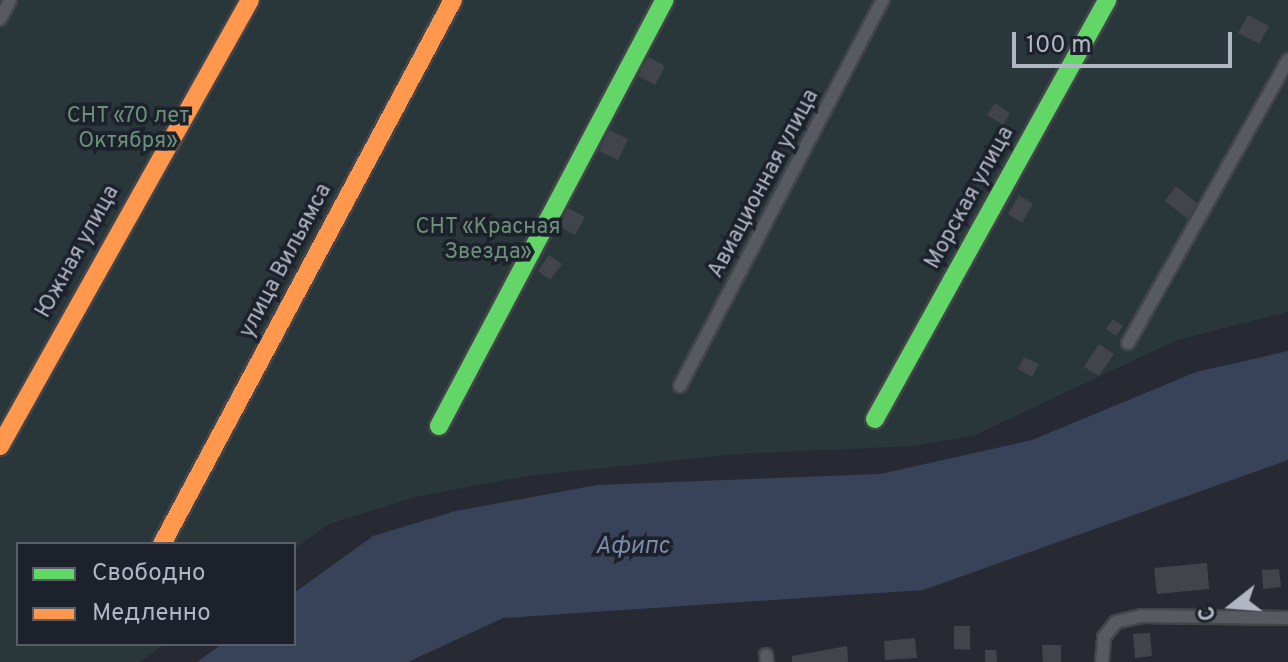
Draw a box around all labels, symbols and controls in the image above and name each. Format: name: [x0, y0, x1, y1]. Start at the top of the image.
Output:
scale bar: [1016, 16, 1236, 66]
text: 100 m: [1026, 31, 1092, 61]
street label: Авиационная улица: [703, 85, 825, 283]
park label: СНТ «70 лет Октября»: [66, 103, 190, 154]
street label: Морская улица: [920, 122, 1020, 274]
street label: улица Вильямса: [234, 179, 338, 343]
street label: Южная улица: [31, 181, 125, 323]
park label: СНТ «Красная Звезда»: [415, 214, 561, 266]
water label: Афипс: [595, 534, 669, 562]
legend: [16, 542, 296, 646]
text: Свободно: [92, 559, 205, 589]
north arrow: [1192, 566, 1272, 646]
text: Медленно: [92, 599, 211, 629]
text: С: [1194, 602, 1224, 624]

